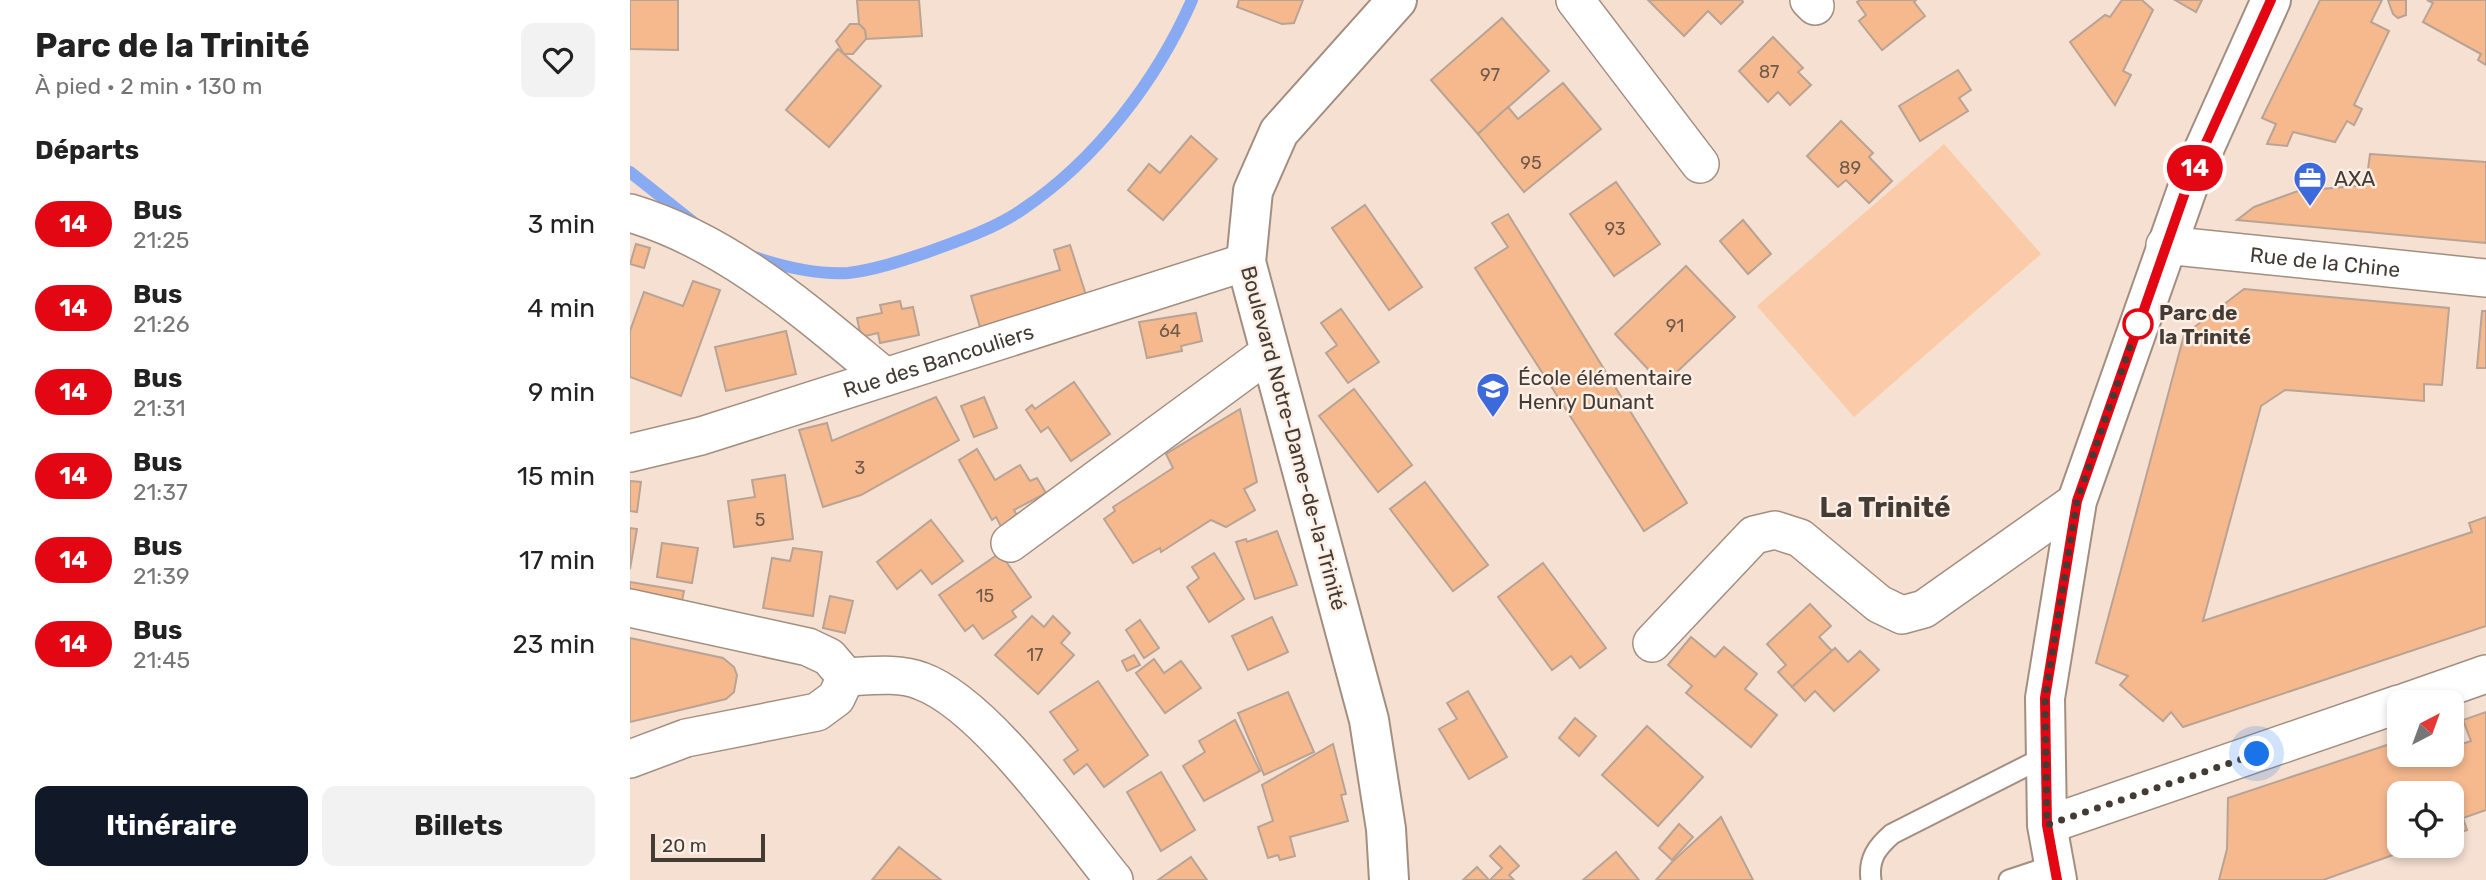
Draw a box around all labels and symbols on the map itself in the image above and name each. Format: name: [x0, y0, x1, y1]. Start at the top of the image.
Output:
house number: 87: [1759, 61, 1779, 83]
house number: 97: [1480, 64, 1500, 86]
line badge: 14: [2164, 145, 2226, 191]
house number: 95: [1520, 152, 1542, 174]
house number: 89: [1839, 157, 1861, 179]
office icon: AXA: [2291, 159, 2329, 208]
place label: AXA: [2334, 166, 2375, 191]
house number: 93: [1604, 218, 1626, 240]
street label: Rue de la Chine: [2249, 241, 2402, 282]
street label: Boulevard Notre-Dame-de-la-Trinité: [1236, 263, 1352, 613]
place label: Parc de la Trinité: [2159, 300, 2251, 349]
marker: Parc de la Trinité: [2123, 309, 2153, 339]
house number: 91: [1666, 315, 1684, 337]
street label: Rue des Bancouliers: [840, 318, 1037, 402]
house number: 64: [1159, 320, 1181, 342]
place label: École élémentaire Henry Dunant: [1518, 365, 1692, 414]
school or university icon: École élémentaire Henry Dunant: [1474, 370, 1512, 419]
house number: 3: [855, 457, 865, 479]
district label: La Trinité: [1819, 491, 1951, 524]
house number: 5: [755, 509, 765, 531]
house number: 15: [976, 585, 994, 607]
house number: 17: [1027, 644, 1043, 666]
north arrow: [2387, 690, 2464, 766]
your location: [2239, 736, 2274, 771]
scale bar: [651, 831, 765, 863]

